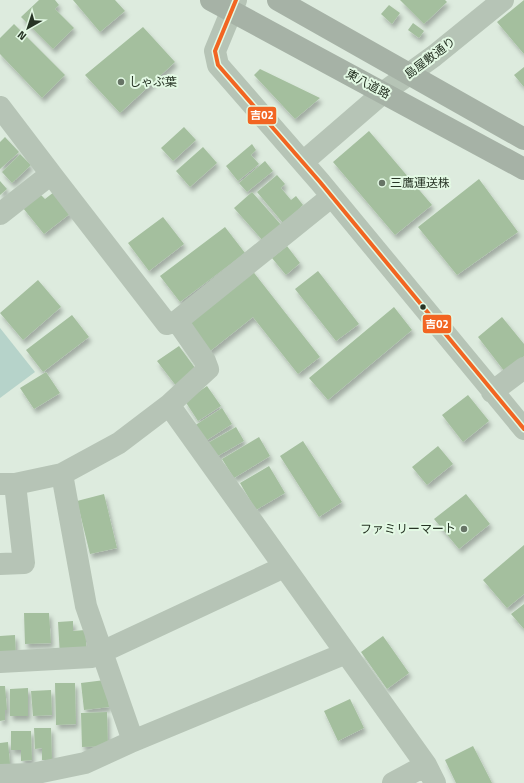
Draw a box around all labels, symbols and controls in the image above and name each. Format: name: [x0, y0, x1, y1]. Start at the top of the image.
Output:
north arrow: [8, 8, 48, 48]
text: N: [14, 27, 30, 44]
street label: 島屋敷通り: [400, 32, 459, 83]
street label: 東八道路: [343, 64, 394, 103]
place label: しゃぶ葉: [129, 72, 177, 91]
marker: しゃぶ葉: [116, 77, 126, 87]
line badge: 吉02: [247, 106, 277, 125]
text: 吉02: [250, 107, 274, 123]
place label: 三鷹運送株: [390, 173, 450, 192]
marker: 三鷹運送株: [377, 178, 387, 188]
unlabelled marker: [418, 302, 428, 312]
line badge: 吉02: [422, 314, 452, 334]
text: 吉02: [425, 316, 449, 332]
place label: ファミリーマート: [360, 519, 456, 538]
marker: ファミリーマート: [459, 524, 469, 534]

